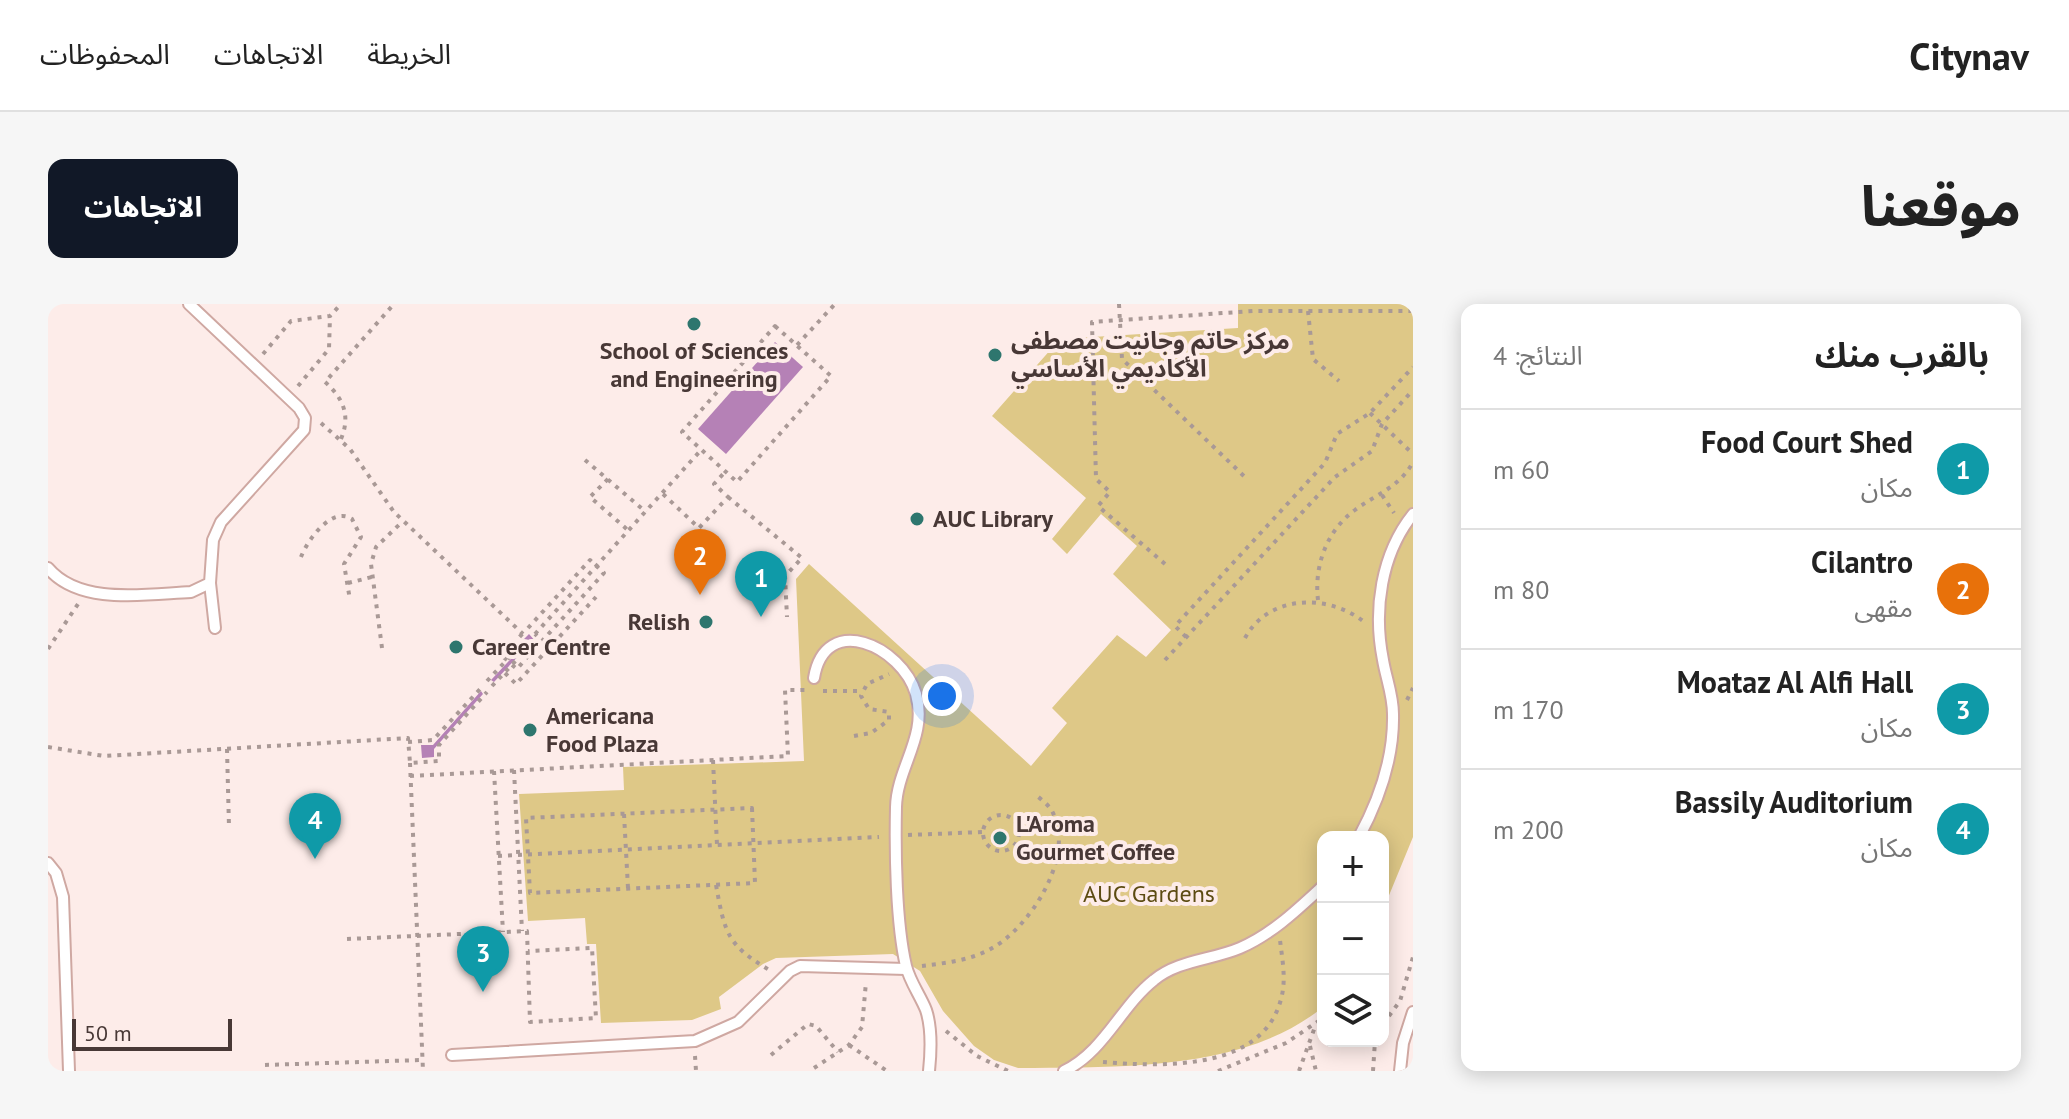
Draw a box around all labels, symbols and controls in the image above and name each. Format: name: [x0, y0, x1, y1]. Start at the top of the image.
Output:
text: Citynav: [1909, 31, 2029, 80]
text: المحفوظات: [40, 35, 170, 72]
text: الاتجاهات: [214, 35, 323, 72]
text: الخريطة: [367, 35, 451, 72]
button: الاتجاهات: [48, 159, 238, 258]
text: موقعنا: [1861, 169, 2021, 241]
marker: School of Sciences and Engineering: [685, 315, 703, 333]
place label: مركز حاتم وجانيت مصطفى الأكاديمي الأساسي: [1011, 325, 1290, 389]
text: بالقرب منك: [1815, 332, 1989, 376]
place label: School of Sciences and Engineering: [600, 335, 788, 394]
text: النتائج: 4: [1493, 339, 1583, 372]
marker: مركز حاتم وجانيت مصطفى الأكاديمي الأساسي: [986, 346, 1004, 364]
text: Food Court Shed: [1701, 422, 1913, 461]
text: 60 m: [1493, 453, 1549, 486]
text: 1: [1956, 453, 1970, 486]
text: مكان: [1861, 471, 1913, 504]
place label: AUC Library: [933, 503, 1054, 534]
marker: AUC Library: [908, 510, 926, 528]
pin: 2: [674, 529, 726, 595]
text: Cilantro: [1811, 542, 1913, 581]
pin: 1: [735, 551, 787, 617]
text: 80 m: [1493, 573, 1549, 606]
text: 2: [1956, 573, 1970, 606]
text: مقهى: [1854, 591, 1913, 624]
place label: Relish: [628, 606, 690, 637]
marker: Relish: [697, 613, 715, 631]
place label: Career Centre: [472, 631, 611, 662]
marker: Career Centre: [447, 638, 465, 656]
text: Moataz Al Alfi Hall: [1677, 662, 1913, 701]
your location: [922, 676, 962, 716]
text: 170 m: [1493, 693, 1564, 726]
text: 3: [1956, 693, 1970, 726]
place label: Americana Food Plaza: [546, 700, 659, 759]
text: مكان: [1861, 711, 1913, 744]
marker: Americana Food Plaza: [521, 721, 539, 739]
text: Bassily Auditorium: [1675, 782, 1913, 821]
pin: 4: [289, 793, 341, 859]
place label: L'Aroma Gourmet Coffee: [1016, 808, 1175, 867]
text: 200 m: [1493, 813, 1564, 846]
text: 4: [1956, 813, 1970, 846]
marker: L'Aroma Gourmet Coffee: [991, 829, 1009, 847]
map controls: [1317, 831, 1389, 1047]
button: +: [1317, 831, 1389, 903]
text: مكان: [1861, 831, 1913, 864]
park label: AUC Gardens: [1083, 878, 1215, 909]
button: −: [1317, 903, 1389, 975]
pin: 3: [457, 926, 509, 992]
button: layers: [1317, 975, 1389, 1047]
scale bar: [72, 1015, 232, 1051]
text: 50 m: [84, 1019, 132, 1047]

